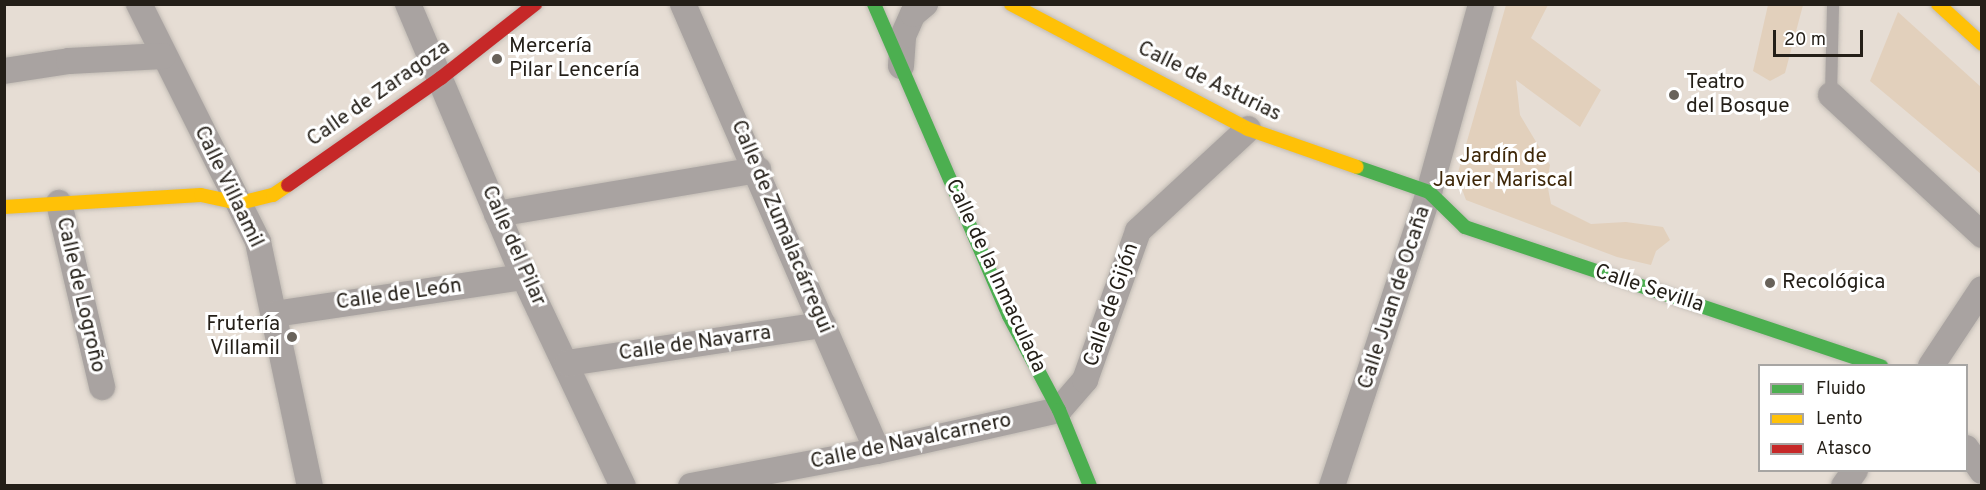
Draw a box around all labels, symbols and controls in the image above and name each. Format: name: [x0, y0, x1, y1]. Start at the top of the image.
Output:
scale bar: [1776, 18, 1866, 56]
text: 20 m: [1784, 29, 1826, 52]
place label: Mercería Pilar Lencería: [509, 34, 640, 84]
street label: Calle de Zaragoza: [303, 35, 455, 153]
street label: Calle de Asturias: [1133, 36, 1285, 128]
marker: Mercería Pilar Lencería: [490, 52, 504, 66]
place label: Teatro del Bosque: [1686, 70, 1789, 120]
marker: Teatro del Bosque: [1667, 88, 1681, 102]
street label: Calle de Zumalacárregui: [725, 117, 837, 337]
street label: Calle Villaamil: [188, 122, 268, 252]
park label: Jardín de Javier Mariscal: [1433, 144, 1573, 194]
street label: Calle de la Inmaculada: [939, 175, 1051, 377]
street label: Calle del Pilar: [475, 182, 551, 310]
street label: Calle Juan de Ocaña: [1354, 203, 1436, 393]
street label: Calle de Logroño: [50, 215, 110, 375]
street label: Calle de Gijón: [1079, 240, 1145, 370]
street label: Calle Sevilla: [1591, 260, 1707, 318]
place label: Recológica: [1782, 270, 1885, 296]
street label: Calle de León: [334, 274, 464, 316]
marker: Recológica: [1763, 276, 1777, 290]
place label: Frutería Villamil: [206, 312, 280, 362]
street label: Calle de Navarra: [617, 321, 773, 367]
marker: Frutería Villamil: [285, 330, 299, 344]
legend: [1758, 364, 1968, 472]
text: Fluido: [1816, 378, 1866, 401]
street label: Calle de Navalcarnero: [808, 408, 1014, 476]
text: Lento: [1816, 408, 1862, 431]
text: Atasco: [1816, 438, 1872, 461]

